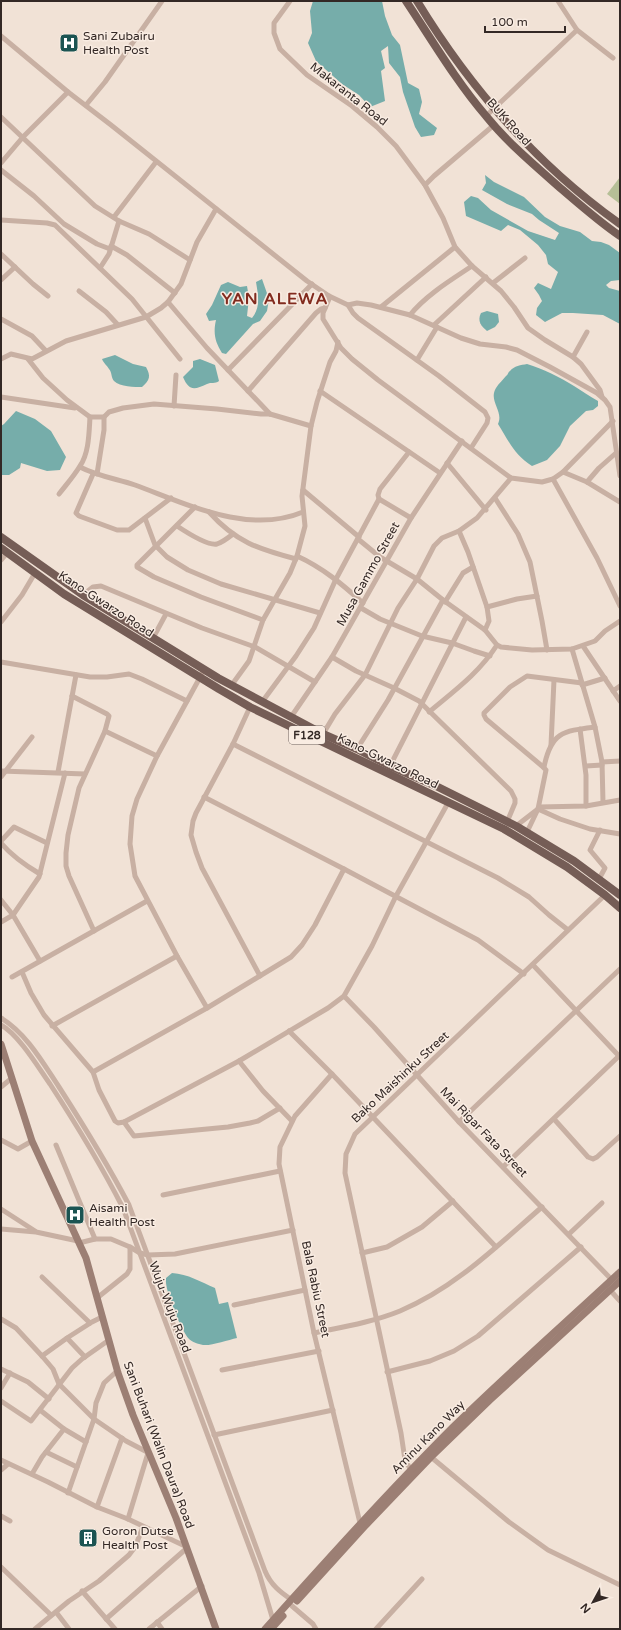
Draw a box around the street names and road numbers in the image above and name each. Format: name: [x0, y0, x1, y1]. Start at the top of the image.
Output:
street label: Makaranta Road: [307, 59, 391, 129]
street label: BUK Road: [484, 95, 534, 149]
street label: Musa Gammo Street: [334, 519, 403, 629]
street label: Kano-Gwarzo Road: [56, 568, 156, 640]
road number: F128: [289, 726, 325, 744]
street label: Kano-Gwarzo Road: [335, 730, 441, 792]
street label: Bako Maishinku Street: [348, 1028, 452, 1126]
street label: Mai Rigar Fata Street: [437, 1084, 531, 1180]
street label: Bala Rabiu Street: [299, 1239, 333, 1339]
street label: Wuju-Wuju Road: [146, 1259, 194, 1355]
street label: Sani Buhari (Walin Daura) Road: [121, 1360, 197, 1530]
street label: Aminu Kano Way: [388, 1397, 468, 1477]

